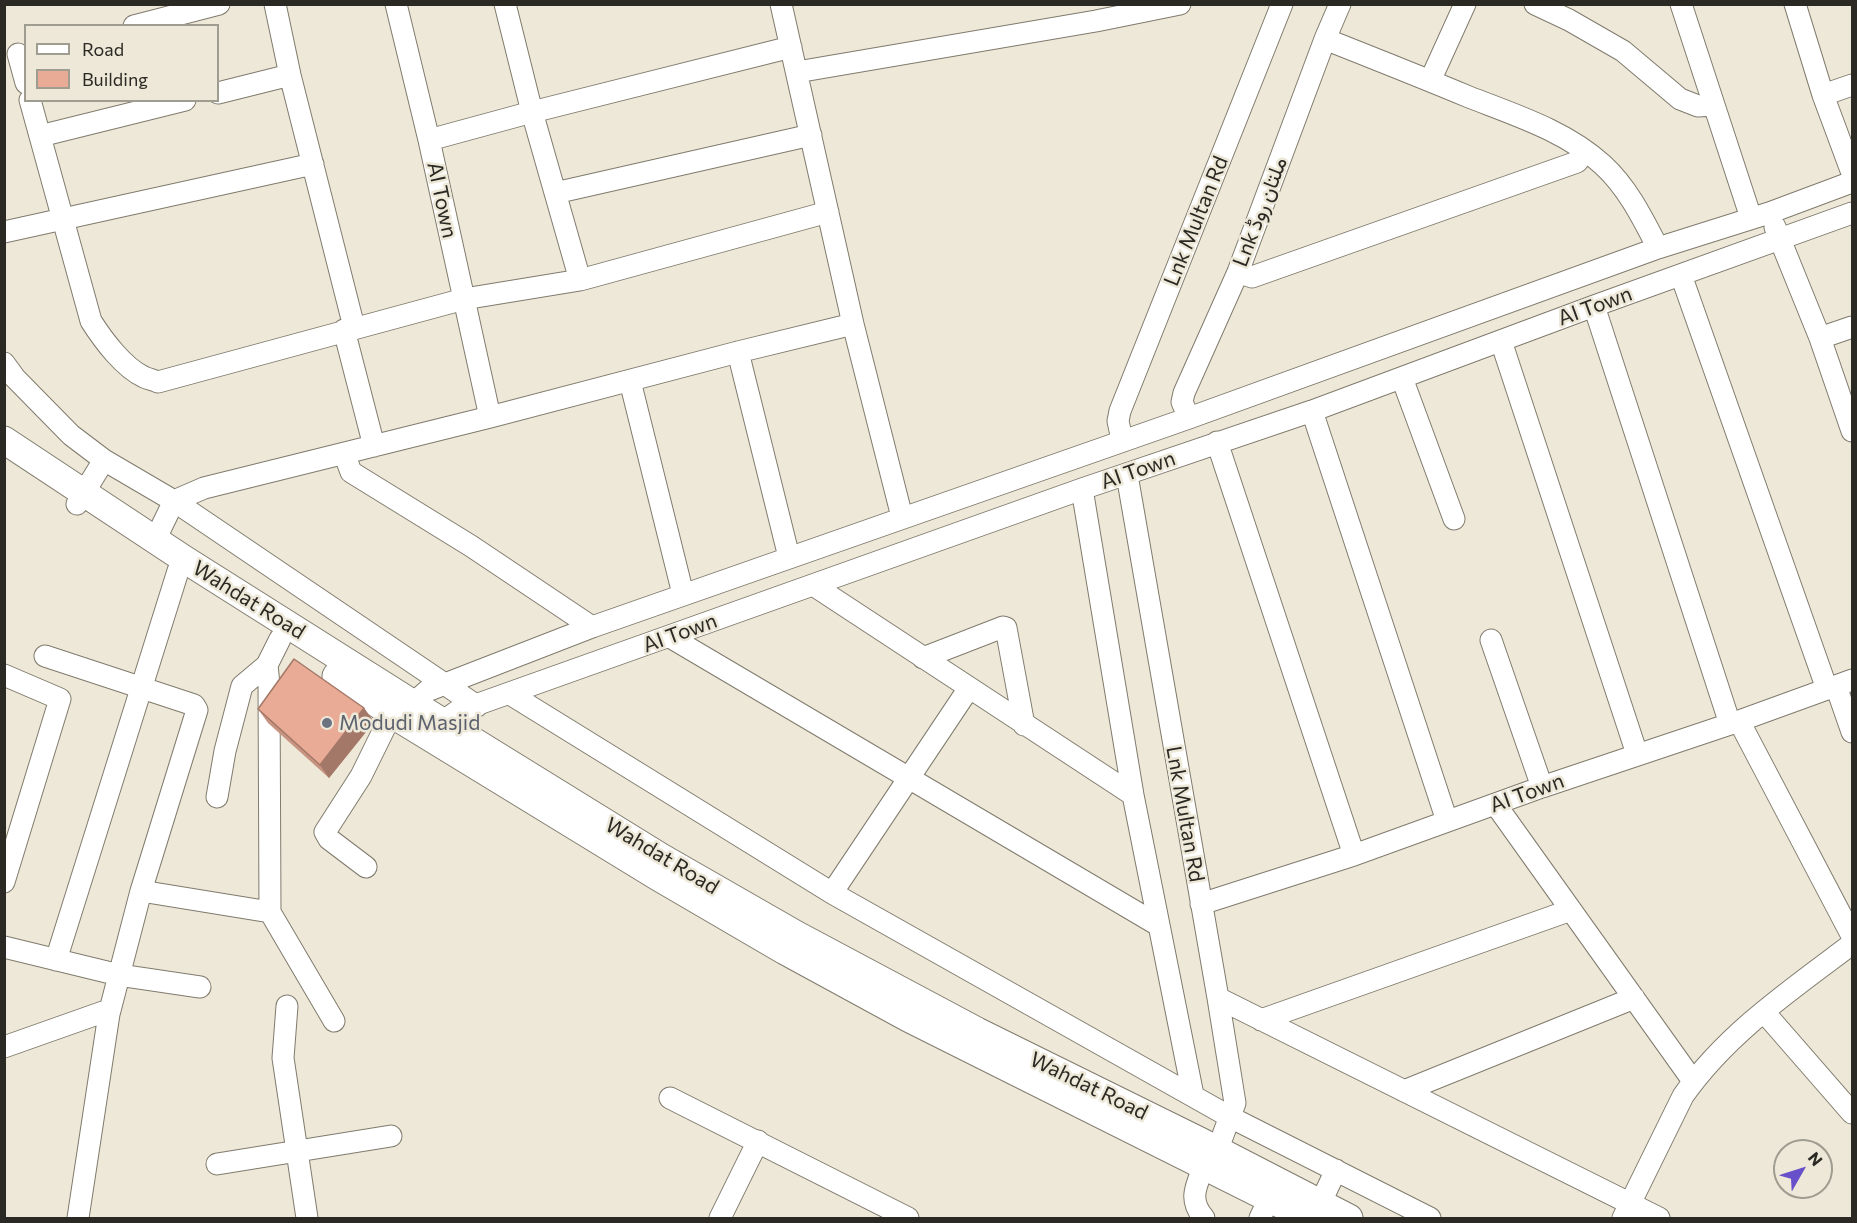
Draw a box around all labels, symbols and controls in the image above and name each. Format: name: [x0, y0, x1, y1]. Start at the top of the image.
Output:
legend: [24, 24, 219, 102]
text: Road: [82, 38, 124, 60]
text: Building: [82, 68, 148, 90]
street label: Lnk Multan Rd: [1159, 152, 1233, 290]
street label: Lnk ملتان روڈ: [1228, 154, 1292, 270]
street label: AI Town: [422, 160, 462, 240]
street label: AI Town: [1554, 281, 1636, 331]
street label: AI Town: [1097, 446, 1179, 494]
street label: Wahdat Road: [188, 555, 310, 645]
street label: AI Town: [639, 608, 721, 658]
place label: Modudi Masjid: [339, 710, 480, 736]
marker: Modudi Masjid: [320, 716, 334, 730]
street label: Lnk Multan Rd: [1161, 744, 1209, 884]
street label: AI Town: [1486, 768, 1568, 818]
street label: Wahdat Road: [601, 812, 723, 900]
street label: Wahdat Road: [1026, 1047, 1152, 1125]
north arrow: [1773, 1139, 1833, 1199]
text: N: [1805, 1148, 1827, 1169]

